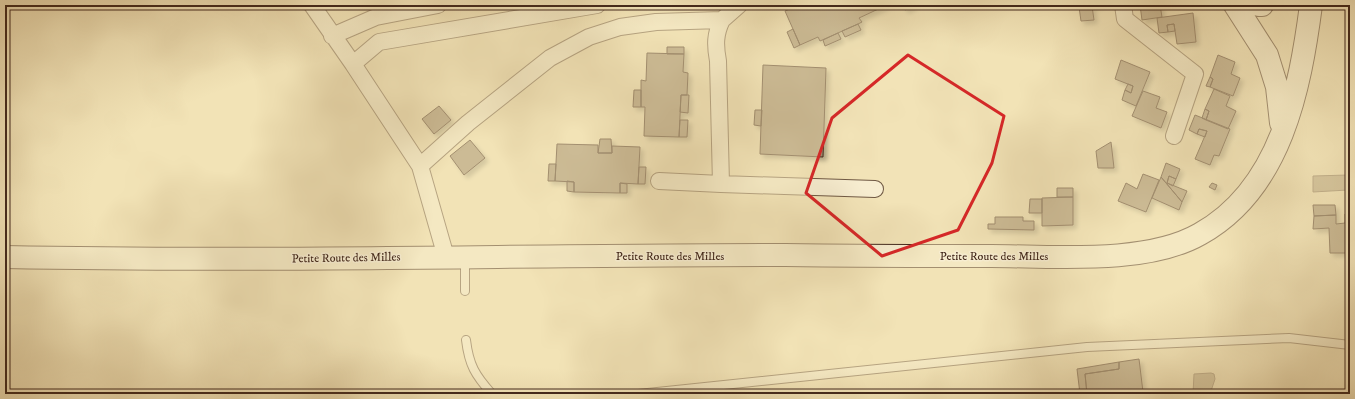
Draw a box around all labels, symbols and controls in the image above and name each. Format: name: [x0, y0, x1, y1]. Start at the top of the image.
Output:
street label: Petite Route des Milles: [616, 249, 724, 264]
street label: Petite Route des Milles: [940, 249, 1048, 264]
street label: Petite Route des Milles: [292, 250, 400, 266]

